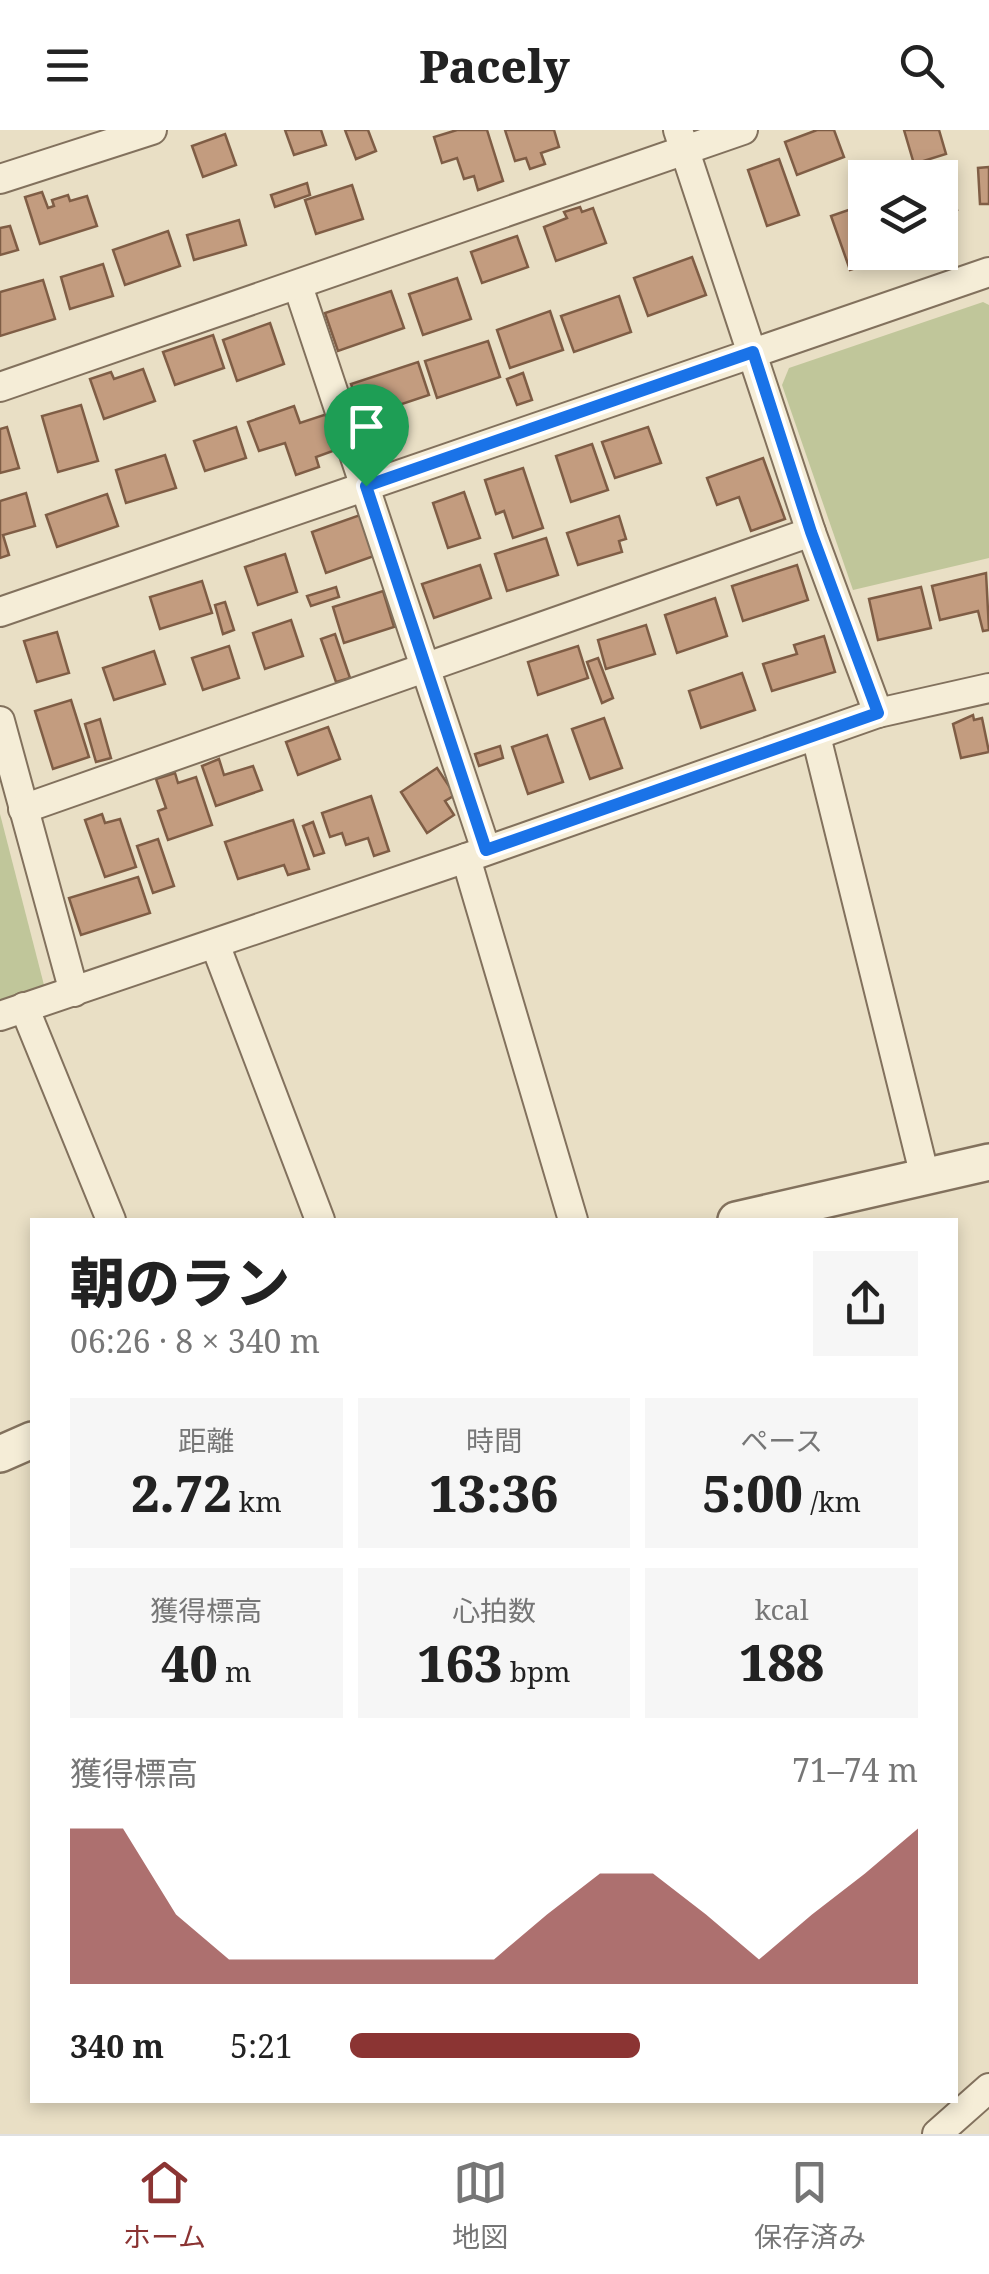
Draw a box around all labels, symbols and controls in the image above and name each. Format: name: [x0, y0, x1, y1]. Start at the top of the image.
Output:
text: Pacely: [419, 35, 570, 96]
icon: menu: [40, 38, 95, 93]
icon: search: [894, 38, 949, 93]
map controls: [848, 160, 958, 270]
button: layers: [848, 160, 958, 270]
pin: [324, 384, 409, 487]
icon: arrive: [339, 399, 394, 454]
text: 朝のラン: [70, 1244, 290, 1319]
button: share: [813, 1251, 918, 1356]
text: 06:26 · 8 × 340 m: [70, 1319, 320, 1362]
text: 距離: [178, 1421, 234, 1459]
text: 時間: [466, 1421, 522, 1459]
text: ペース: [740, 1421, 823, 1459]
text: 2.72: [131, 1459, 232, 1527]
text: 13:36: [430, 1459, 558, 1527]
text: 5:00: [702, 1459, 803, 1527]
text: km: [232, 1482, 282, 1520]
text: /km: [803, 1482, 861, 1520]
text: kcal: [755, 1590, 809, 1628]
text: 獲得標高: [150, 1591, 262, 1629]
text: 心拍数: [452, 1591, 536, 1629]
text: 188: [739, 1628, 824, 1696]
text: 40: [161, 1629, 218, 1697]
text: 163: [417, 1629, 502, 1697]
text: m: [218, 1652, 252, 1690]
text: bpm: [502, 1652, 571, 1690]
text: 71–74 m: [792, 1748, 918, 1791]
text: 獲得標高: [70, 1751, 198, 1794]
text: 340 m: [70, 2024, 164, 2067]
text: 5:21: [230, 2024, 293, 2067]
tab: ホーム: [123, 2155, 206, 2255]
tab: 地図: [452, 2155, 508, 2255]
tab: 保存済み: [754, 2155, 866, 2255]

